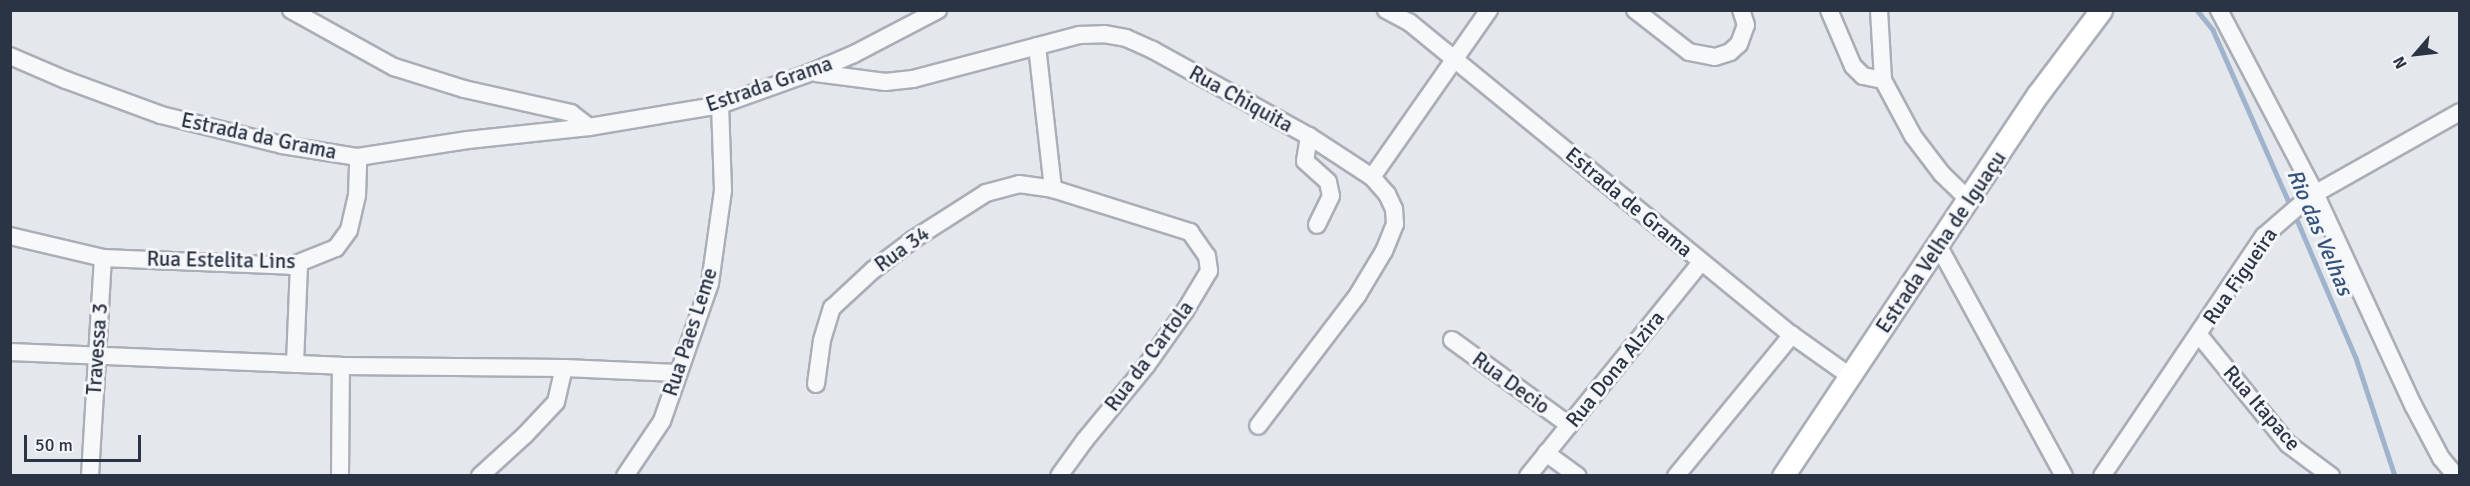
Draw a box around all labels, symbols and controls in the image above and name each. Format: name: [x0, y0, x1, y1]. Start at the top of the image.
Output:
north arrow: [2386, 24, 2446, 84]
street label: Estrada Grama: [702, 51, 836, 117]
text: N: [2389, 53, 2412, 72]
street label: Rua Chiquita: [1185, 60, 1297, 138]
street label: Estrada da Grama: [179, 107, 339, 165]
street label: Estrada de Grama: [1560, 141, 1698, 263]
street label: Estrada Velha de Iguaçu: [1871, 146, 2011, 338]
water label: Rio das Velhas: [2282, 165, 2358, 299]
street label: Rua 34: [870, 221, 934, 277]
street label: Rua Figueira: [2197, 223, 2283, 329]
street label: Rua Estelita Lins: [146, 246, 296, 274]
street label: Rua Paes Leme: [657, 265, 723, 399]
street label: Rua da Cartola: [1099, 296, 1199, 416]
street label: Travessa 3: [81, 302, 113, 396]
street label: Rua Dona Alzira: [1560, 306, 1670, 432]
street label: Rua Decio: [1467, 346, 1555, 420]
street label: Rua Itapace: [2218, 360, 2306, 456]
scale bar: [27, 423, 144, 461]
text: 50 m: [35, 434, 73, 456]

